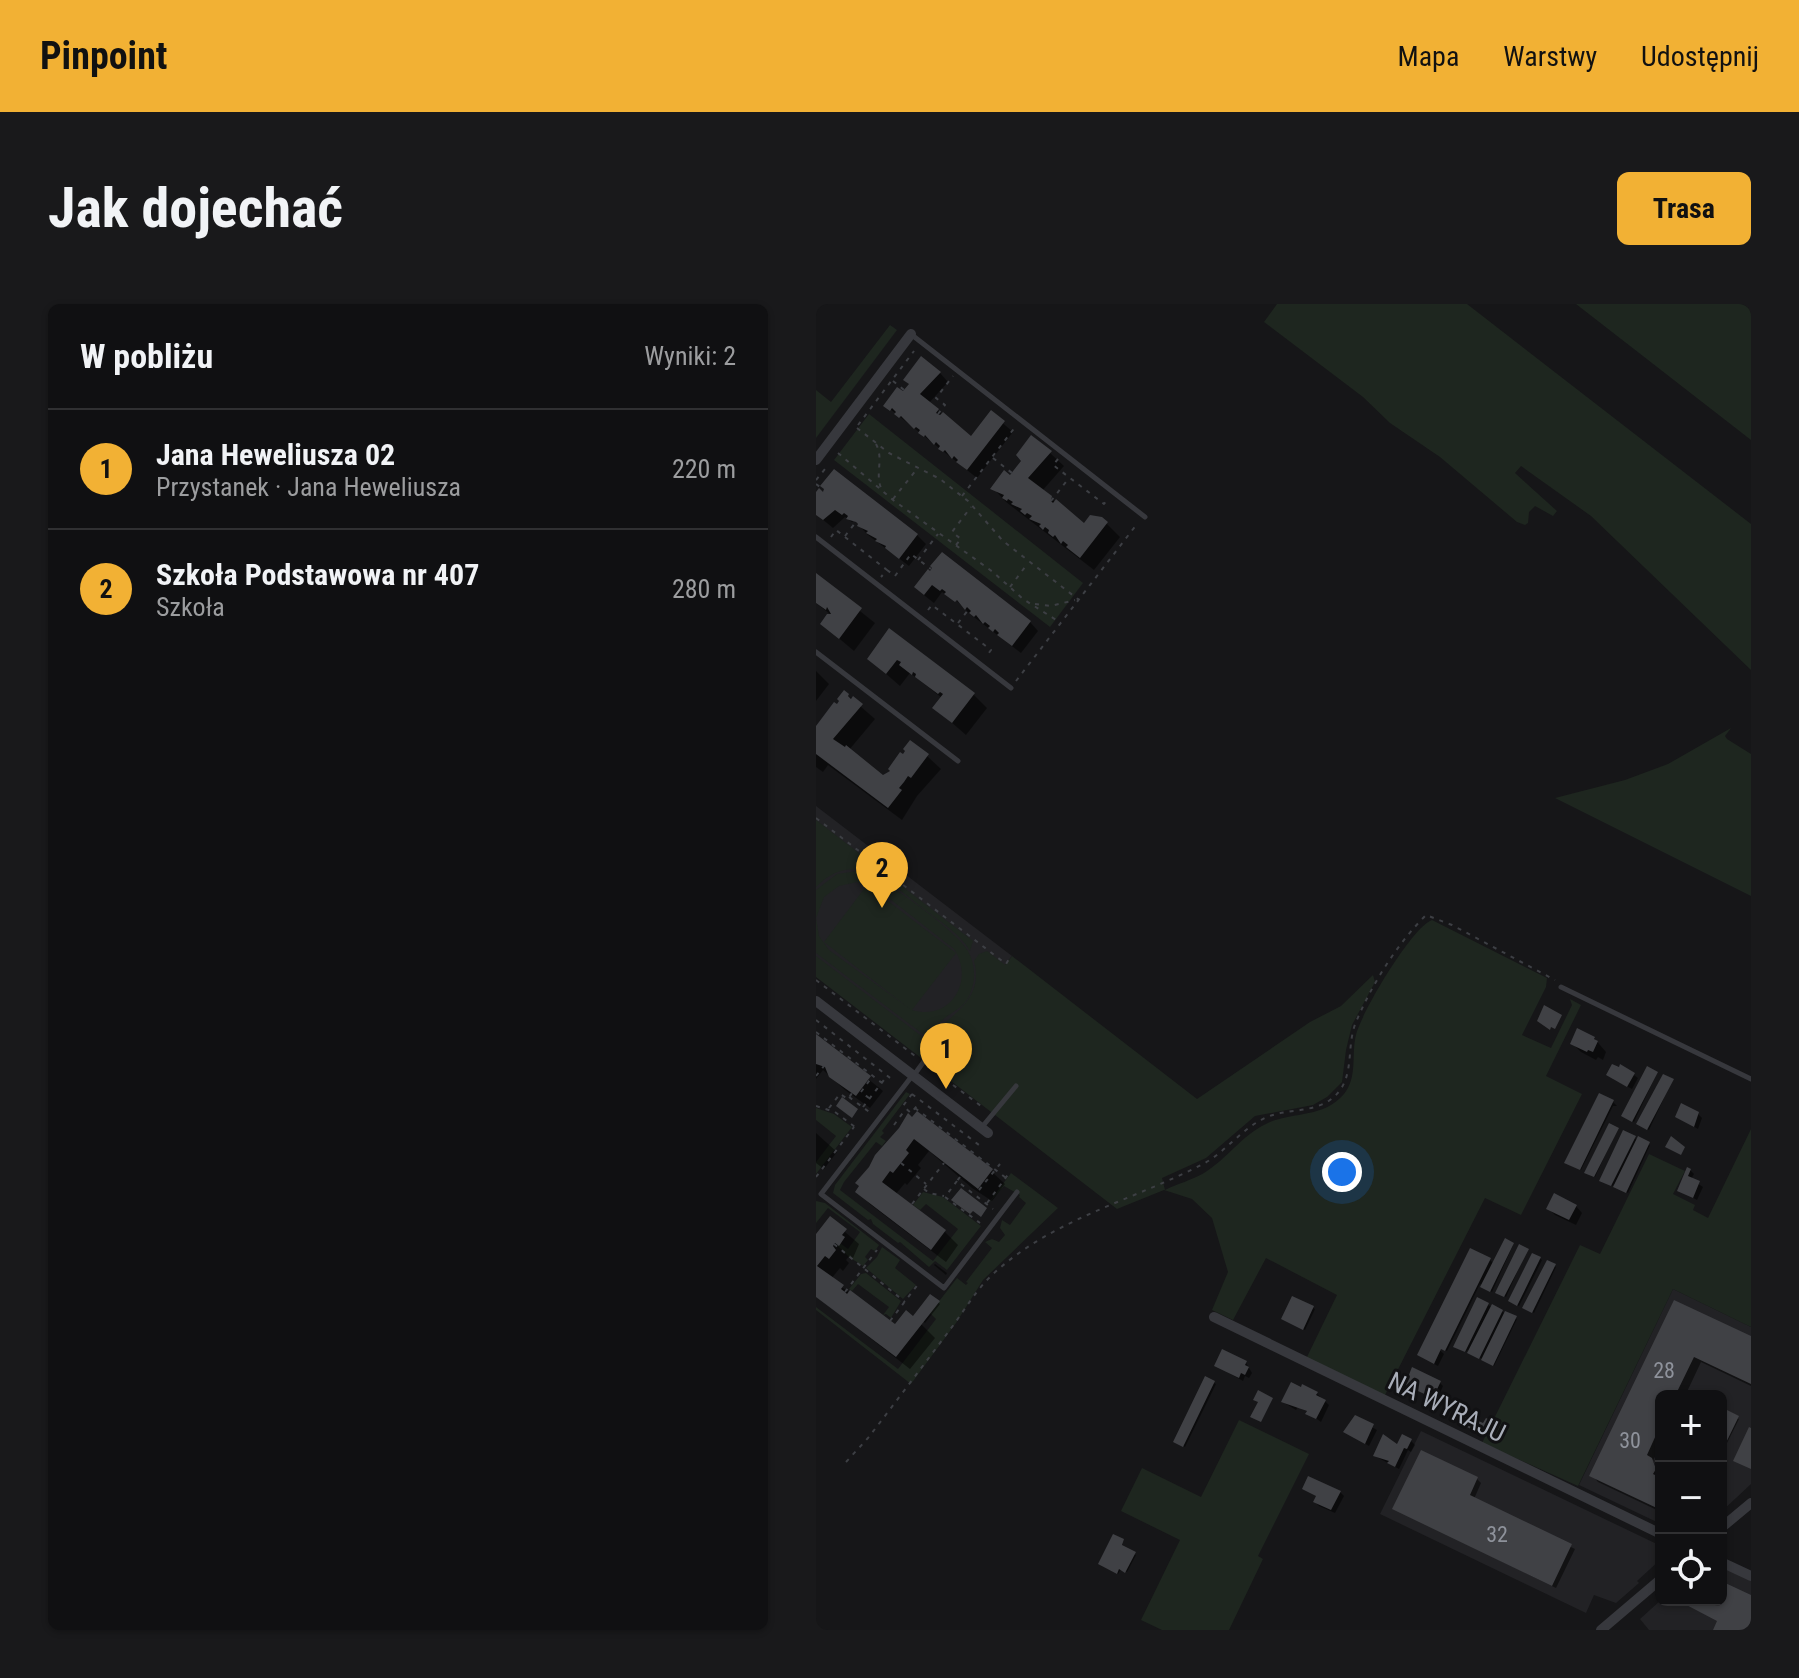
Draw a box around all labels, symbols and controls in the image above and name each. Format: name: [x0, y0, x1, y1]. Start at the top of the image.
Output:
text: Pinpoint: [40, 34, 168, 78]
text: Mapa: [1398, 40, 1459, 73]
text: Warstwy: [1503, 40, 1597, 73]
text: Udostępnij: [1641, 40, 1759, 73]
button: Trasa: [1617, 172, 1751, 245]
text: Jak dojechać: [48, 175, 343, 241]
text: W pobliżu: [80, 336, 213, 376]
text: Wyniki: 2: [644, 341, 736, 371]
text: Jana Heweliusza 02: [156, 437, 395, 472]
text: 1: [99, 454, 113, 484]
text: 220 m: [672, 454, 736, 484]
text: Przystanek · Jana Heweliusza: [156, 472, 461, 502]
text: Szkoła Podstawowa nr 407: [156, 557, 479, 592]
text: 2: [99, 574, 113, 604]
text: 280 m: [672, 574, 736, 604]
text: Szkoła: [156, 592, 225, 622]
pin: 2: [856, 842, 908, 908]
pin: 1: [920, 1023, 972, 1089]
your location: [1322, 1152, 1362, 1192]
house number: 28: [1653, 1358, 1675, 1383]
street label: NA WYRAJU: [1383, 1366, 1511, 1448]
map controls: [1655, 1390, 1727, 1606]
button: +: [1655, 1390, 1727, 1462]
house number: 30: [1619, 1428, 1641, 1453]
button: −: [1655, 1462, 1727, 1534]
house number: 32: [1486, 1522, 1508, 1547]
button: locate: [1655, 1534, 1727, 1606]

